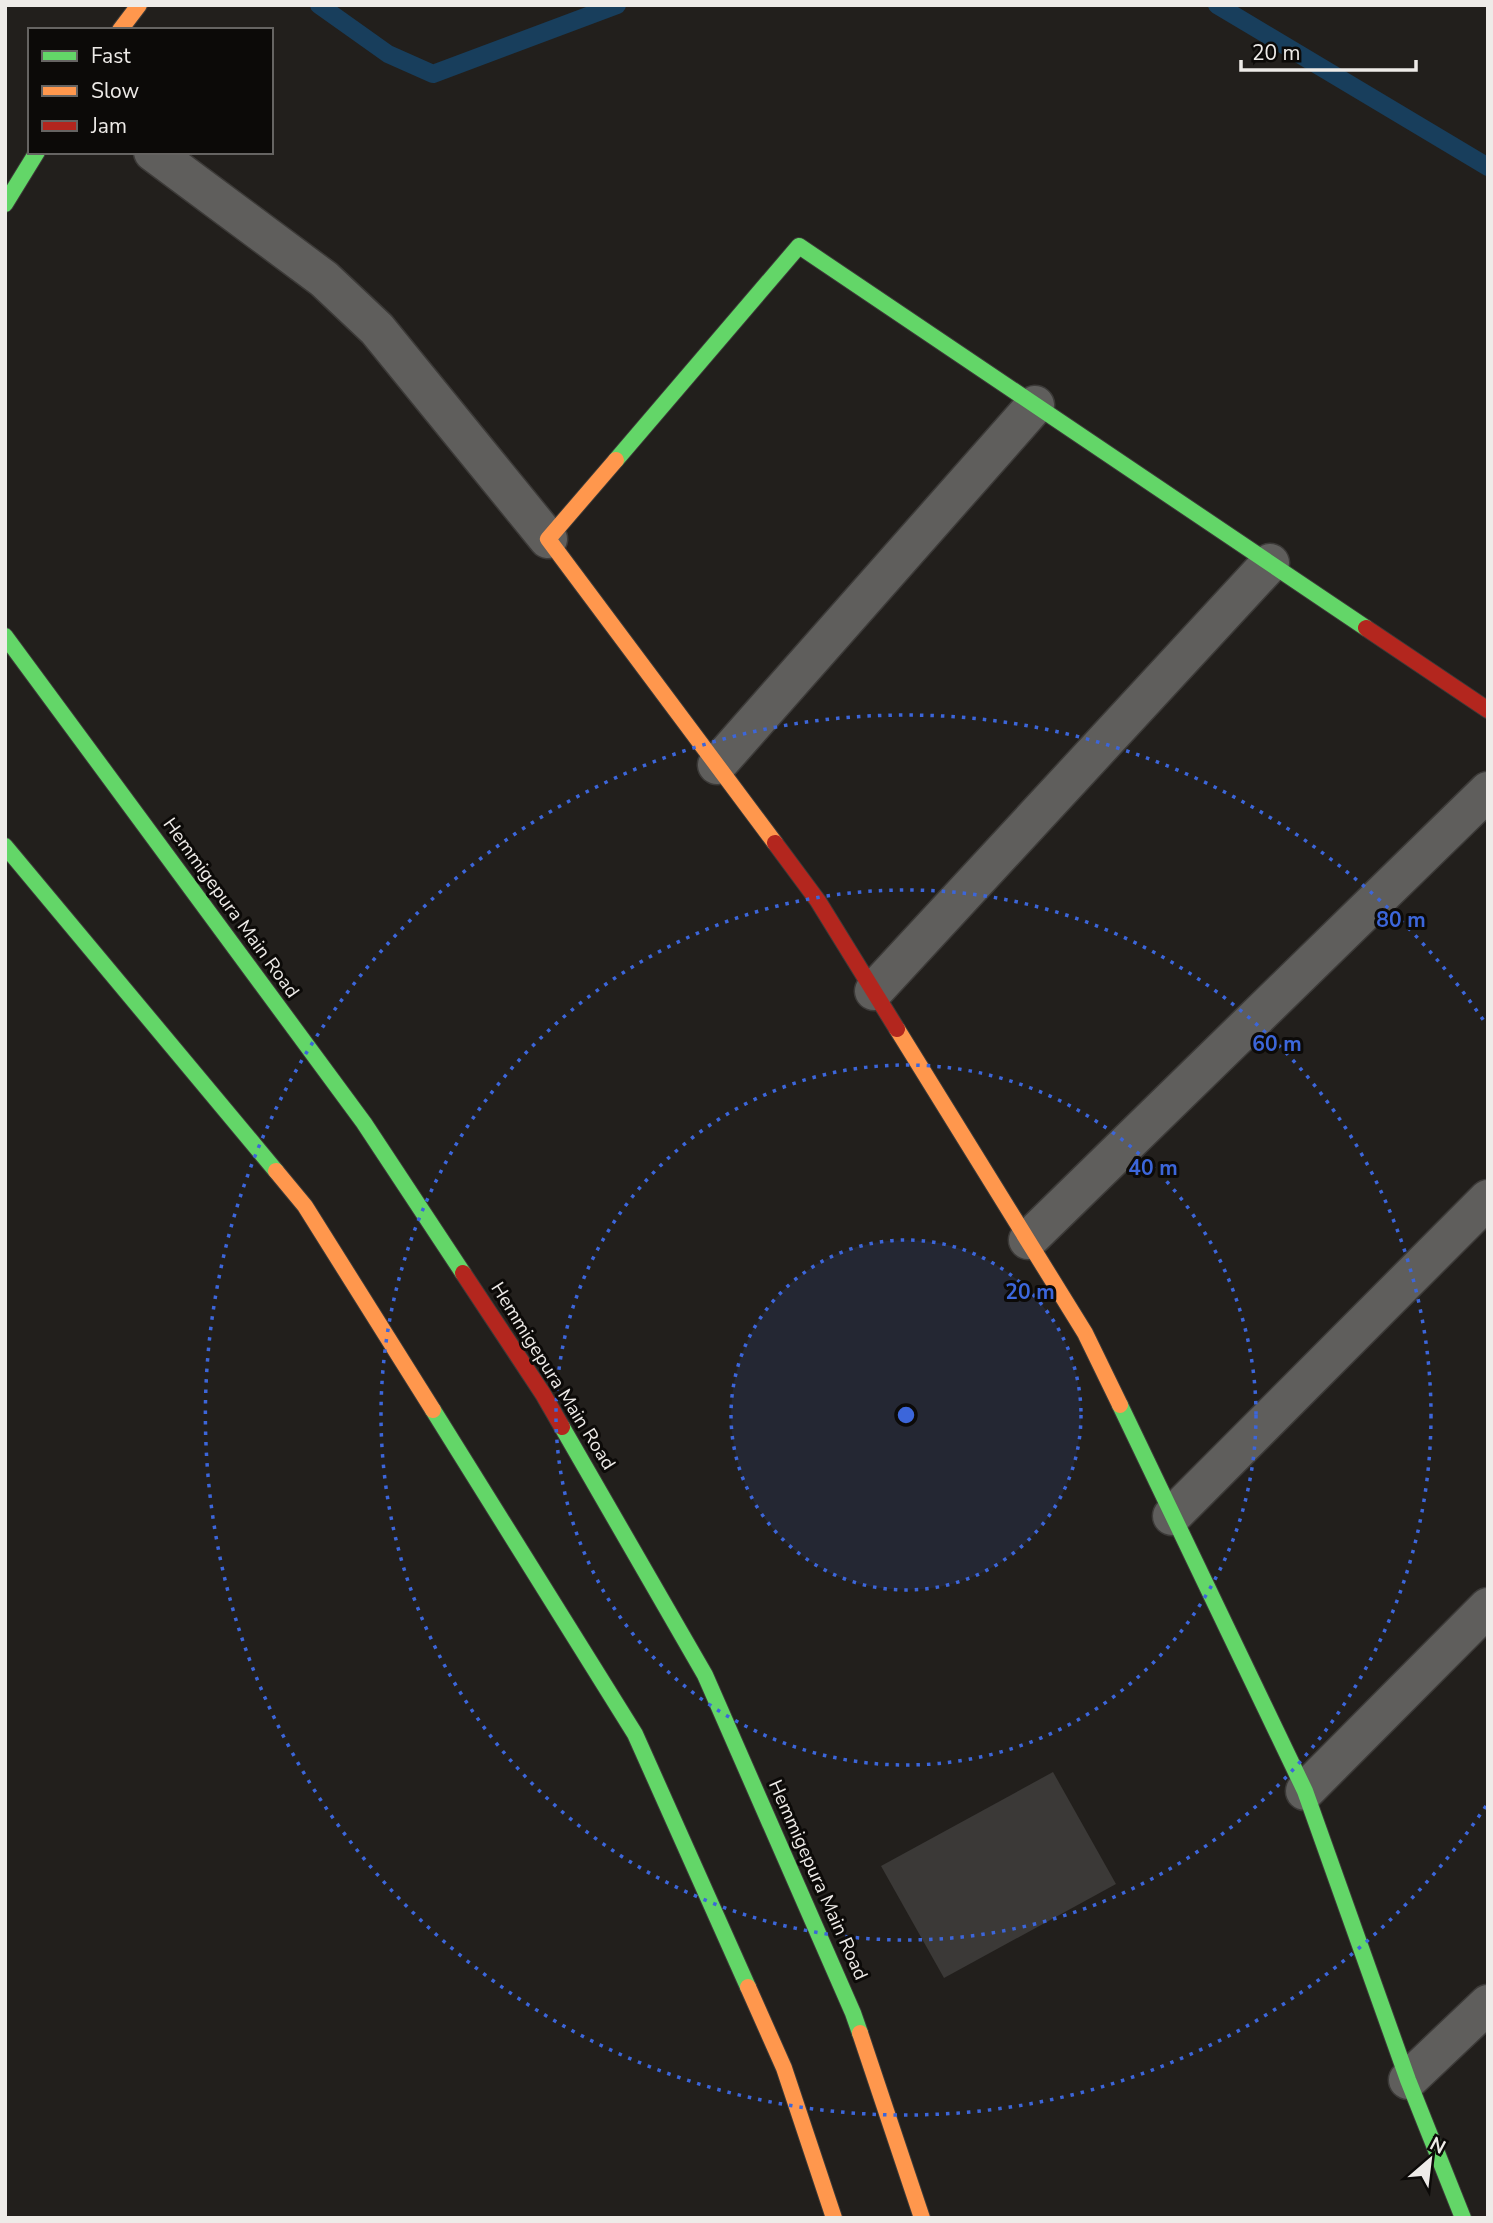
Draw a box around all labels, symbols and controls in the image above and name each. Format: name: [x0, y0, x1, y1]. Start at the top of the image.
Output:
legend: [28, 28, 273, 154]
scale bar: [1241, 28, 1416, 72]
text: 20 m: [1252, 39, 1301, 67]
text: Fast: [91, 42, 131, 70]
text: Slow: [91, 77, 140, 105]
text: Jam: [90, 112, 127, 140]
street label: Hemmigepura Main Road: [157, 813, 305, 1003]
text: 80 m: [1376, 906, 1426, 934]
text: 60 m: [1252, 1030, 1302, 1058]
text: 40 m: [1128, 1154, 1178, 1182]
street label: Hemmigepura Main Road: [485, 1277, 621, 1475]
text: 20 m: [1005, 1278, 1055, 1306]
centre of rings: [894, 1403, 918, 1427]
street label: Hemmigepura Main Road: [762, 1776, 874, 1984]
north arrow: [1395, 2125, 1465, 2195]
text: N: [1425, 2131, 1450, 2161]

